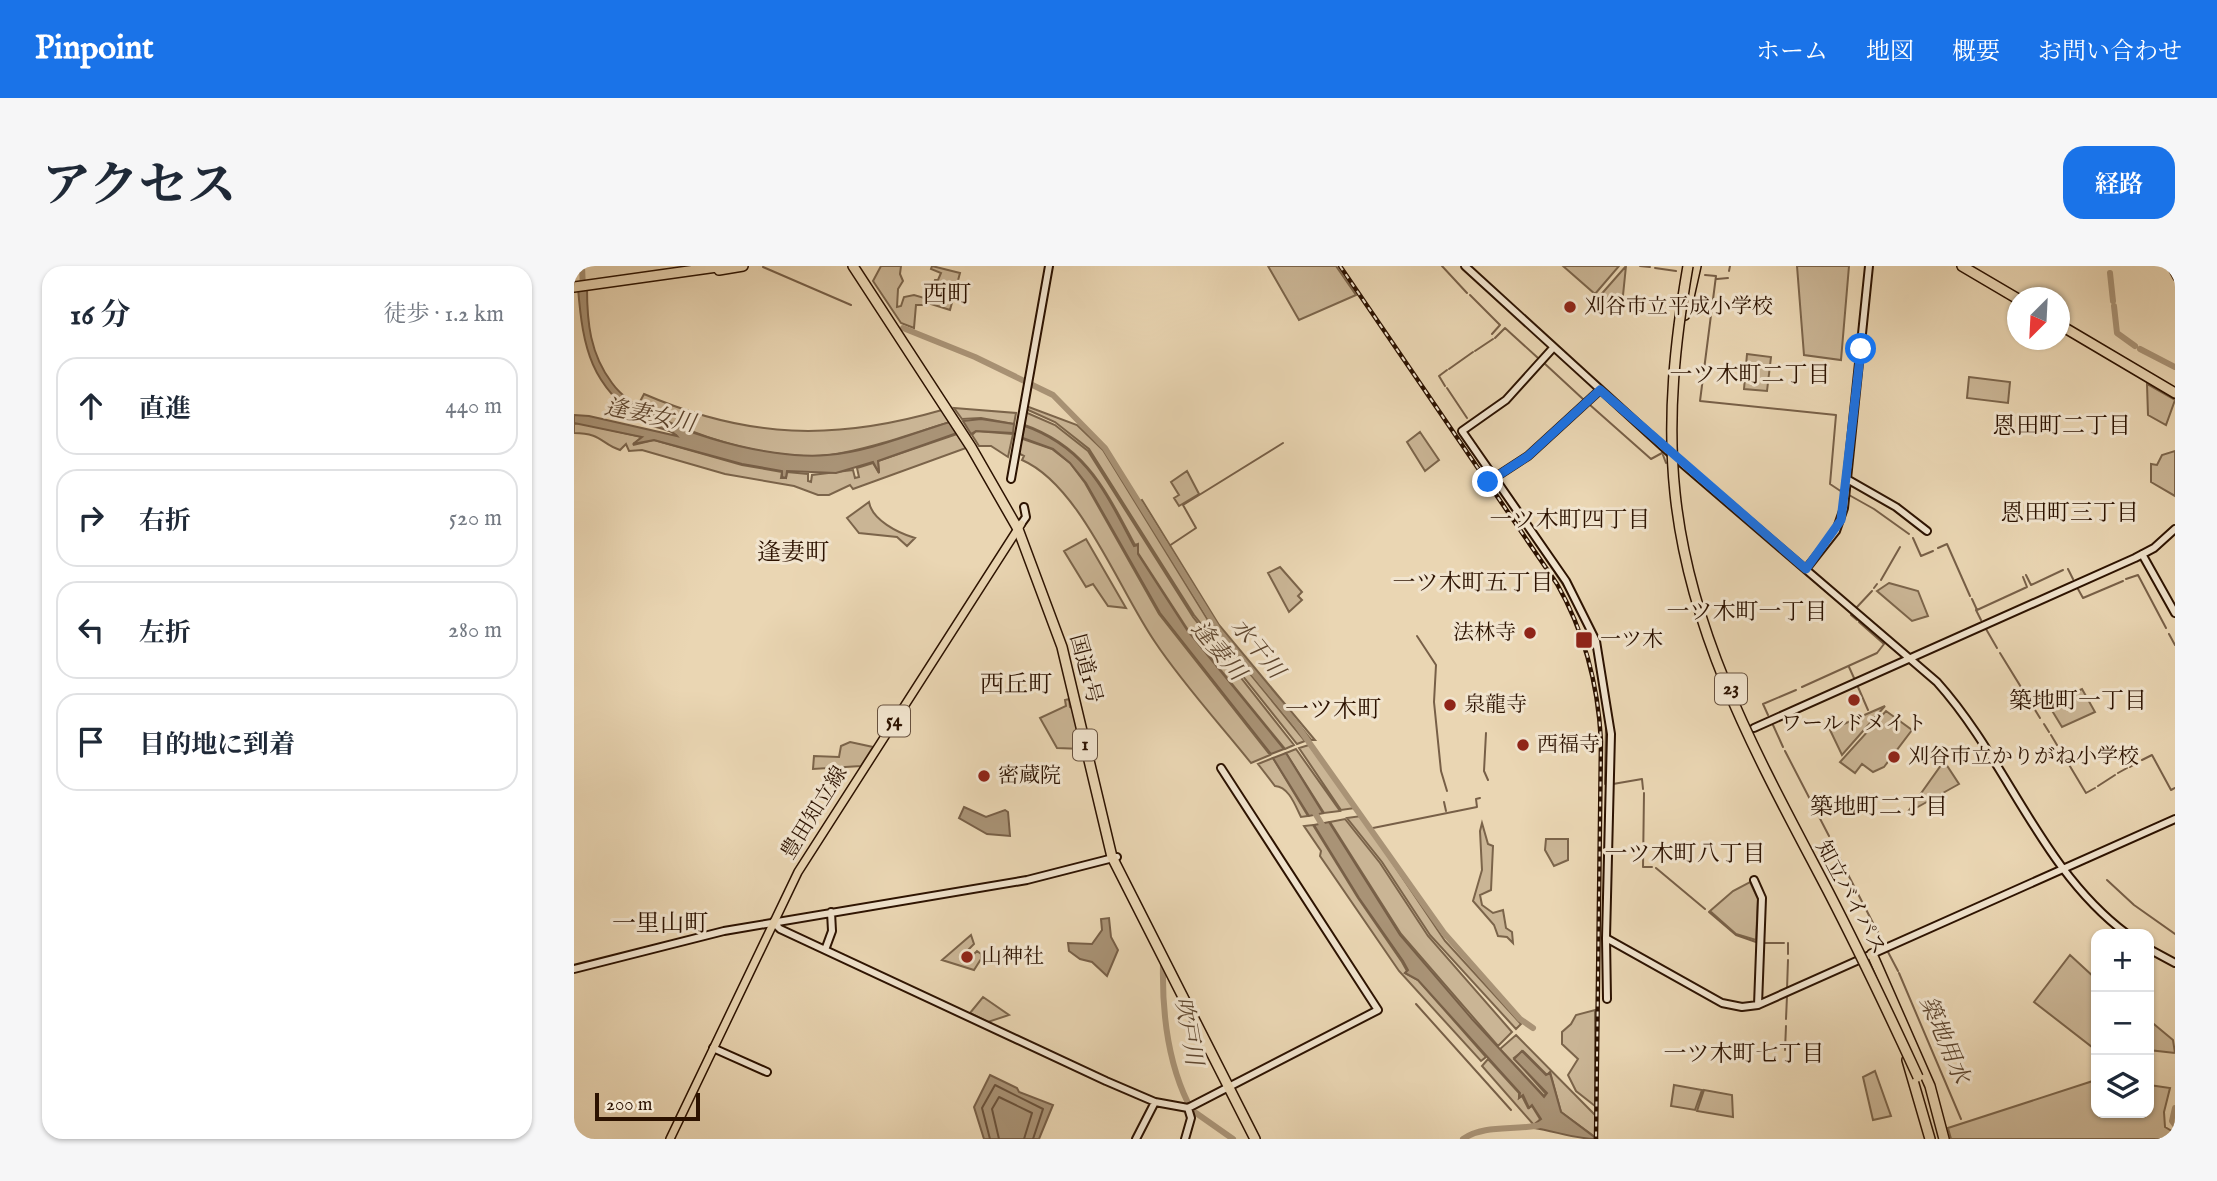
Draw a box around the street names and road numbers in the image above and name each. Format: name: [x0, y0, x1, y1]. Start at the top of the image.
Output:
street label: 国道1号: [1063, 631, 1107, 707]
road number: 23: [1715, 674, 1747, 704]
road number: 54: [878, 706, 910, 736]
road number: 1: [1073, 730, 1097, 760]
street label: 豊田知立線: [776, 761, 854, 865]
street label: 知立バイパス: [1809, 836, 1891, 960]

